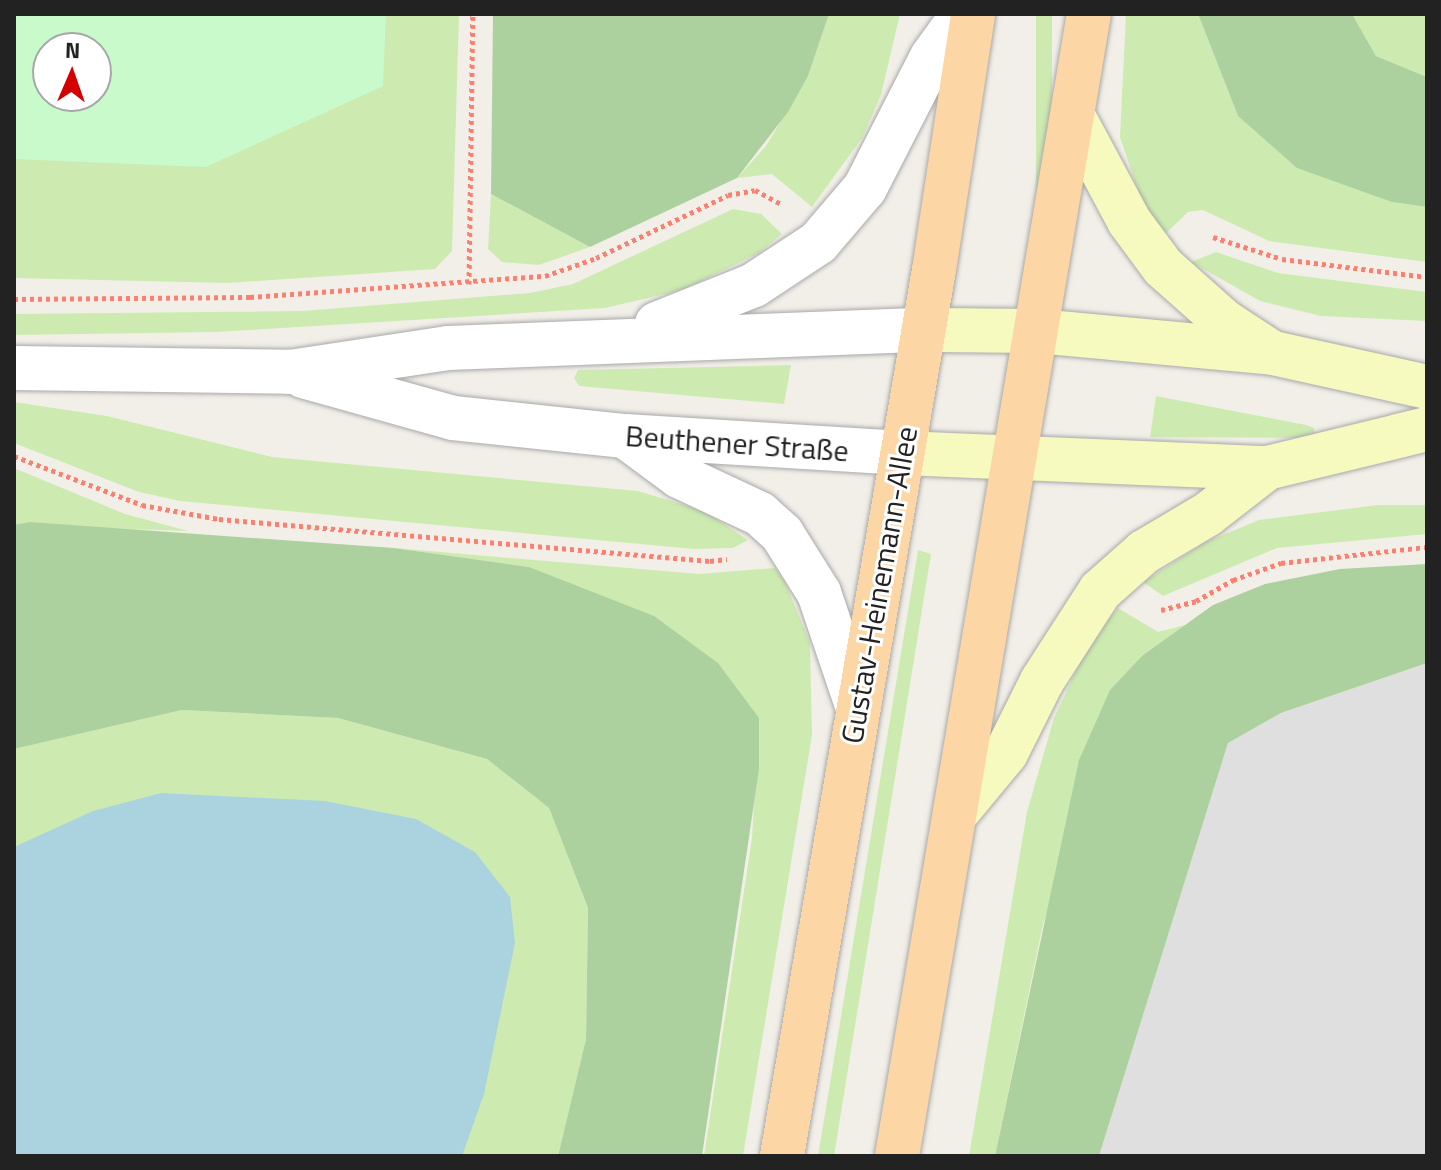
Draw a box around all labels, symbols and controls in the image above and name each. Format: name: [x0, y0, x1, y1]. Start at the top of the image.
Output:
north arrow: [32, 32, 112, 112]
text: N: [65, 33, 81, 67]
street label: Beuthener Straße: [624, 417, 850, 469]
street label: Gustav-Heinemann-Allee: [833, 424, 925, 746]

